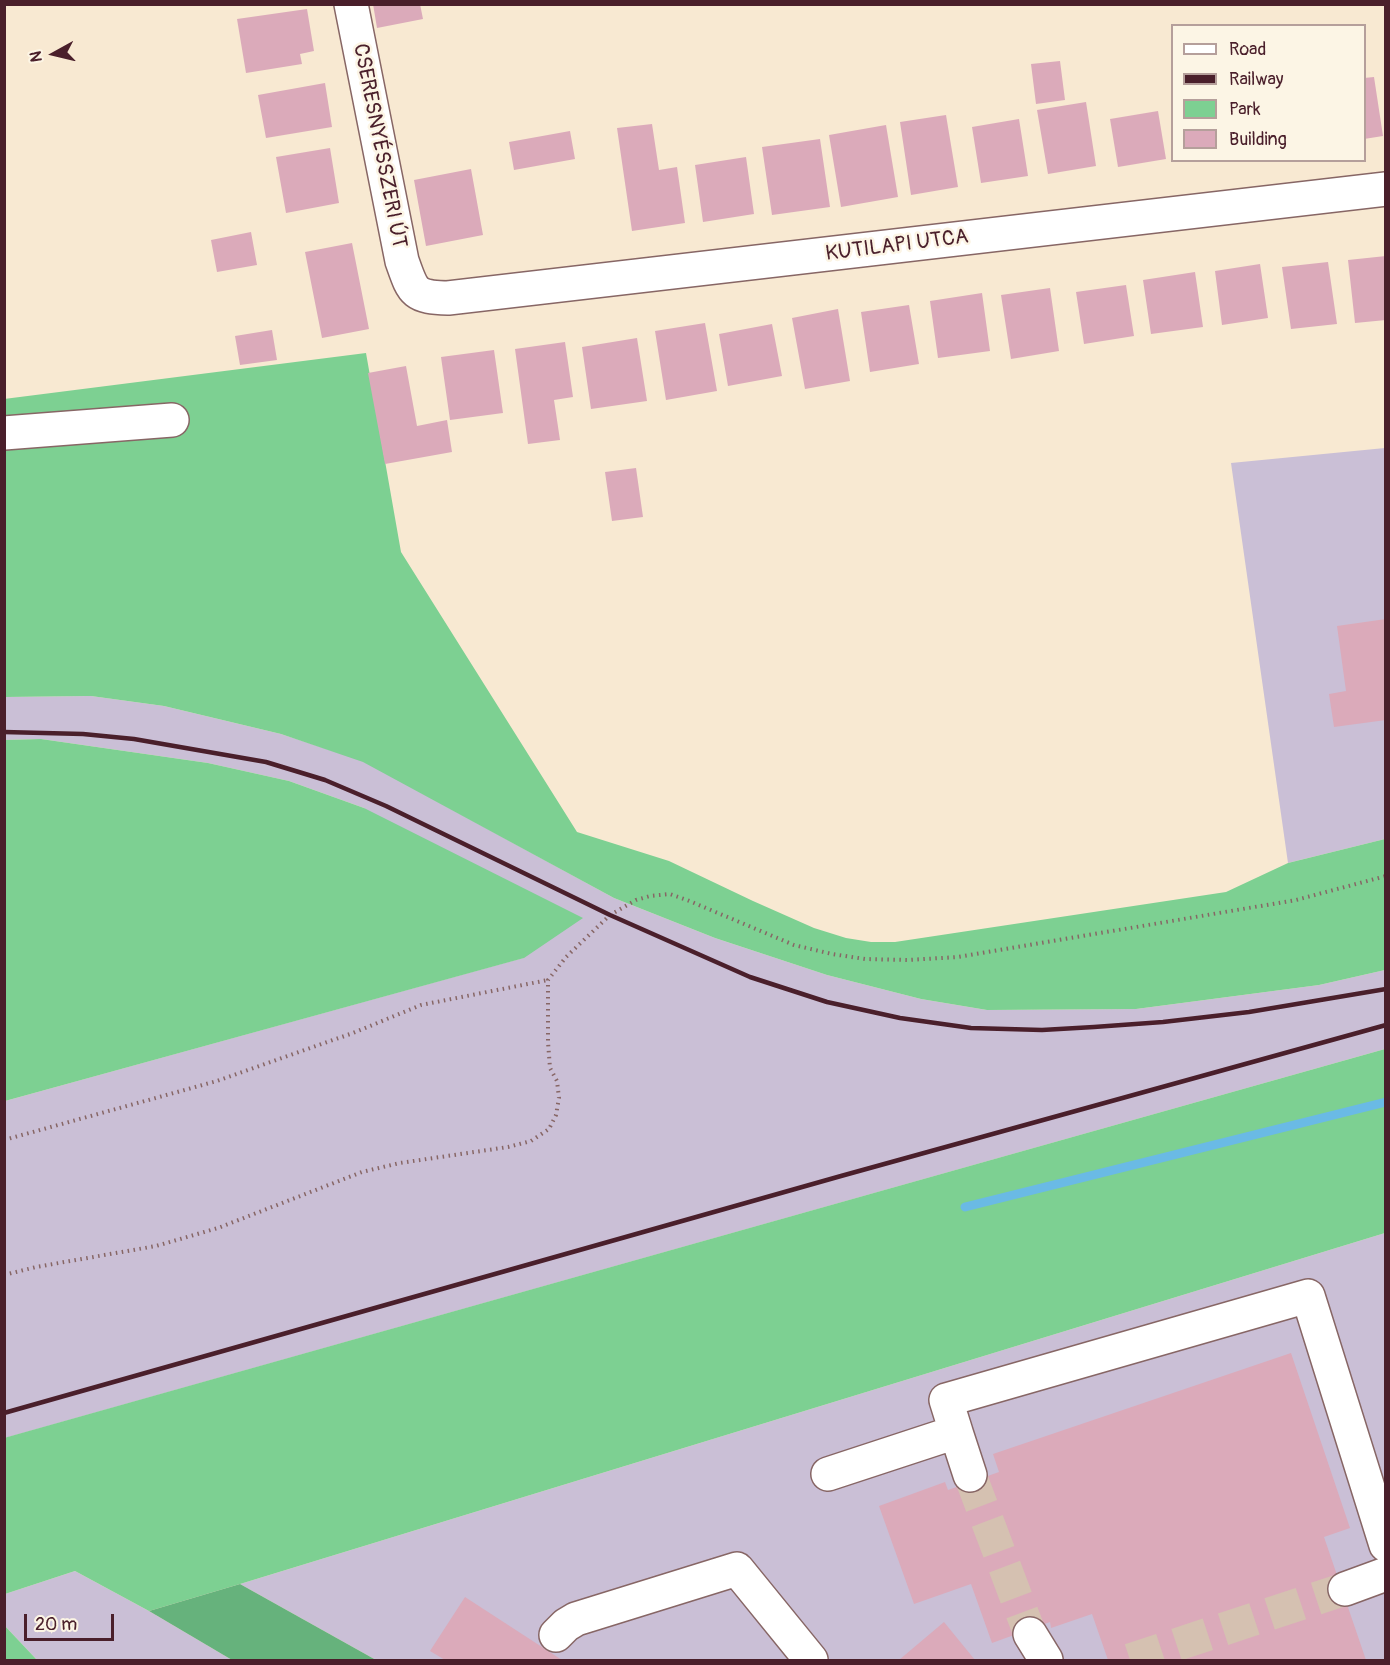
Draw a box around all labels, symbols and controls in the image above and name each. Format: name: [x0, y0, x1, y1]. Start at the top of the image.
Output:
north arrow: [24, 24, 84, 84]
legend: [1171, 24, 1366, 162]
text: Road: [1229, 38, 1266, 61]
street label: CSERESNYÉSSZERI ÚT: [347, 42, 411, 250]
text: N: [26, 50, 47, 63]
text: Railway: [1229, 68, 1284, 91]
text: Park: [1229, 98, 1261, 121]
text: Building: [1229, 128, 1287, 151]
street label: KUTILAPI UTCA: [824, 225, 970, 267]
scale bar: [27, 1602, 117, 1640]
text: 20 m: [35, 1613, 77, 1636]

